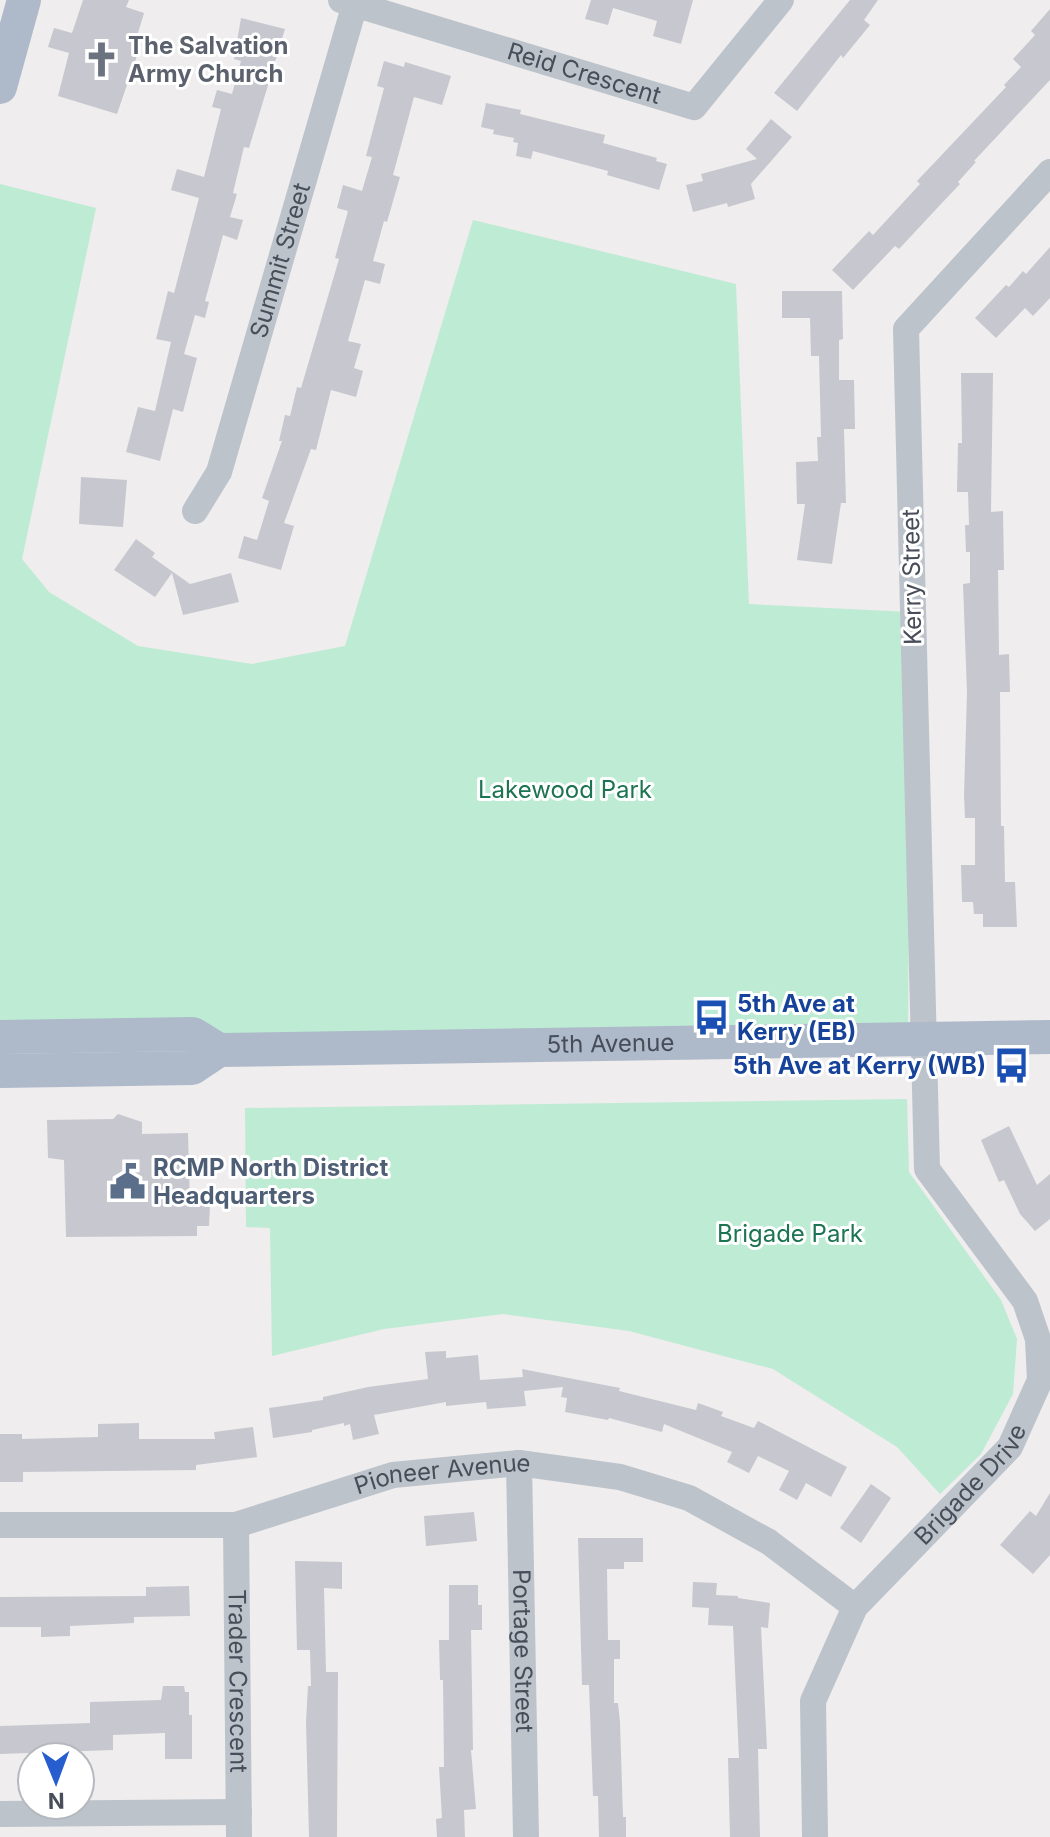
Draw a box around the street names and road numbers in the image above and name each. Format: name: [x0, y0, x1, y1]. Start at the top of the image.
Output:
street label: Reid Crescent: [504, 36, 665, 110]
street label: Summit Street: [244, 179, 316, 341]
street label: Kerry Street: [896, 509, 927, 645]
street label: 5th Avenue: [546, 1028, 675, 1059]
street label: Brigade Drive: [908, 1420, 1032, 1551]
street label: Pioneer Avenue: [351, 1448, 533, 1500]
street label: Portage Street: [507, 1569, 539, 1733]
street label: Trader Crescent: [223, 1589, 253, 1773]

